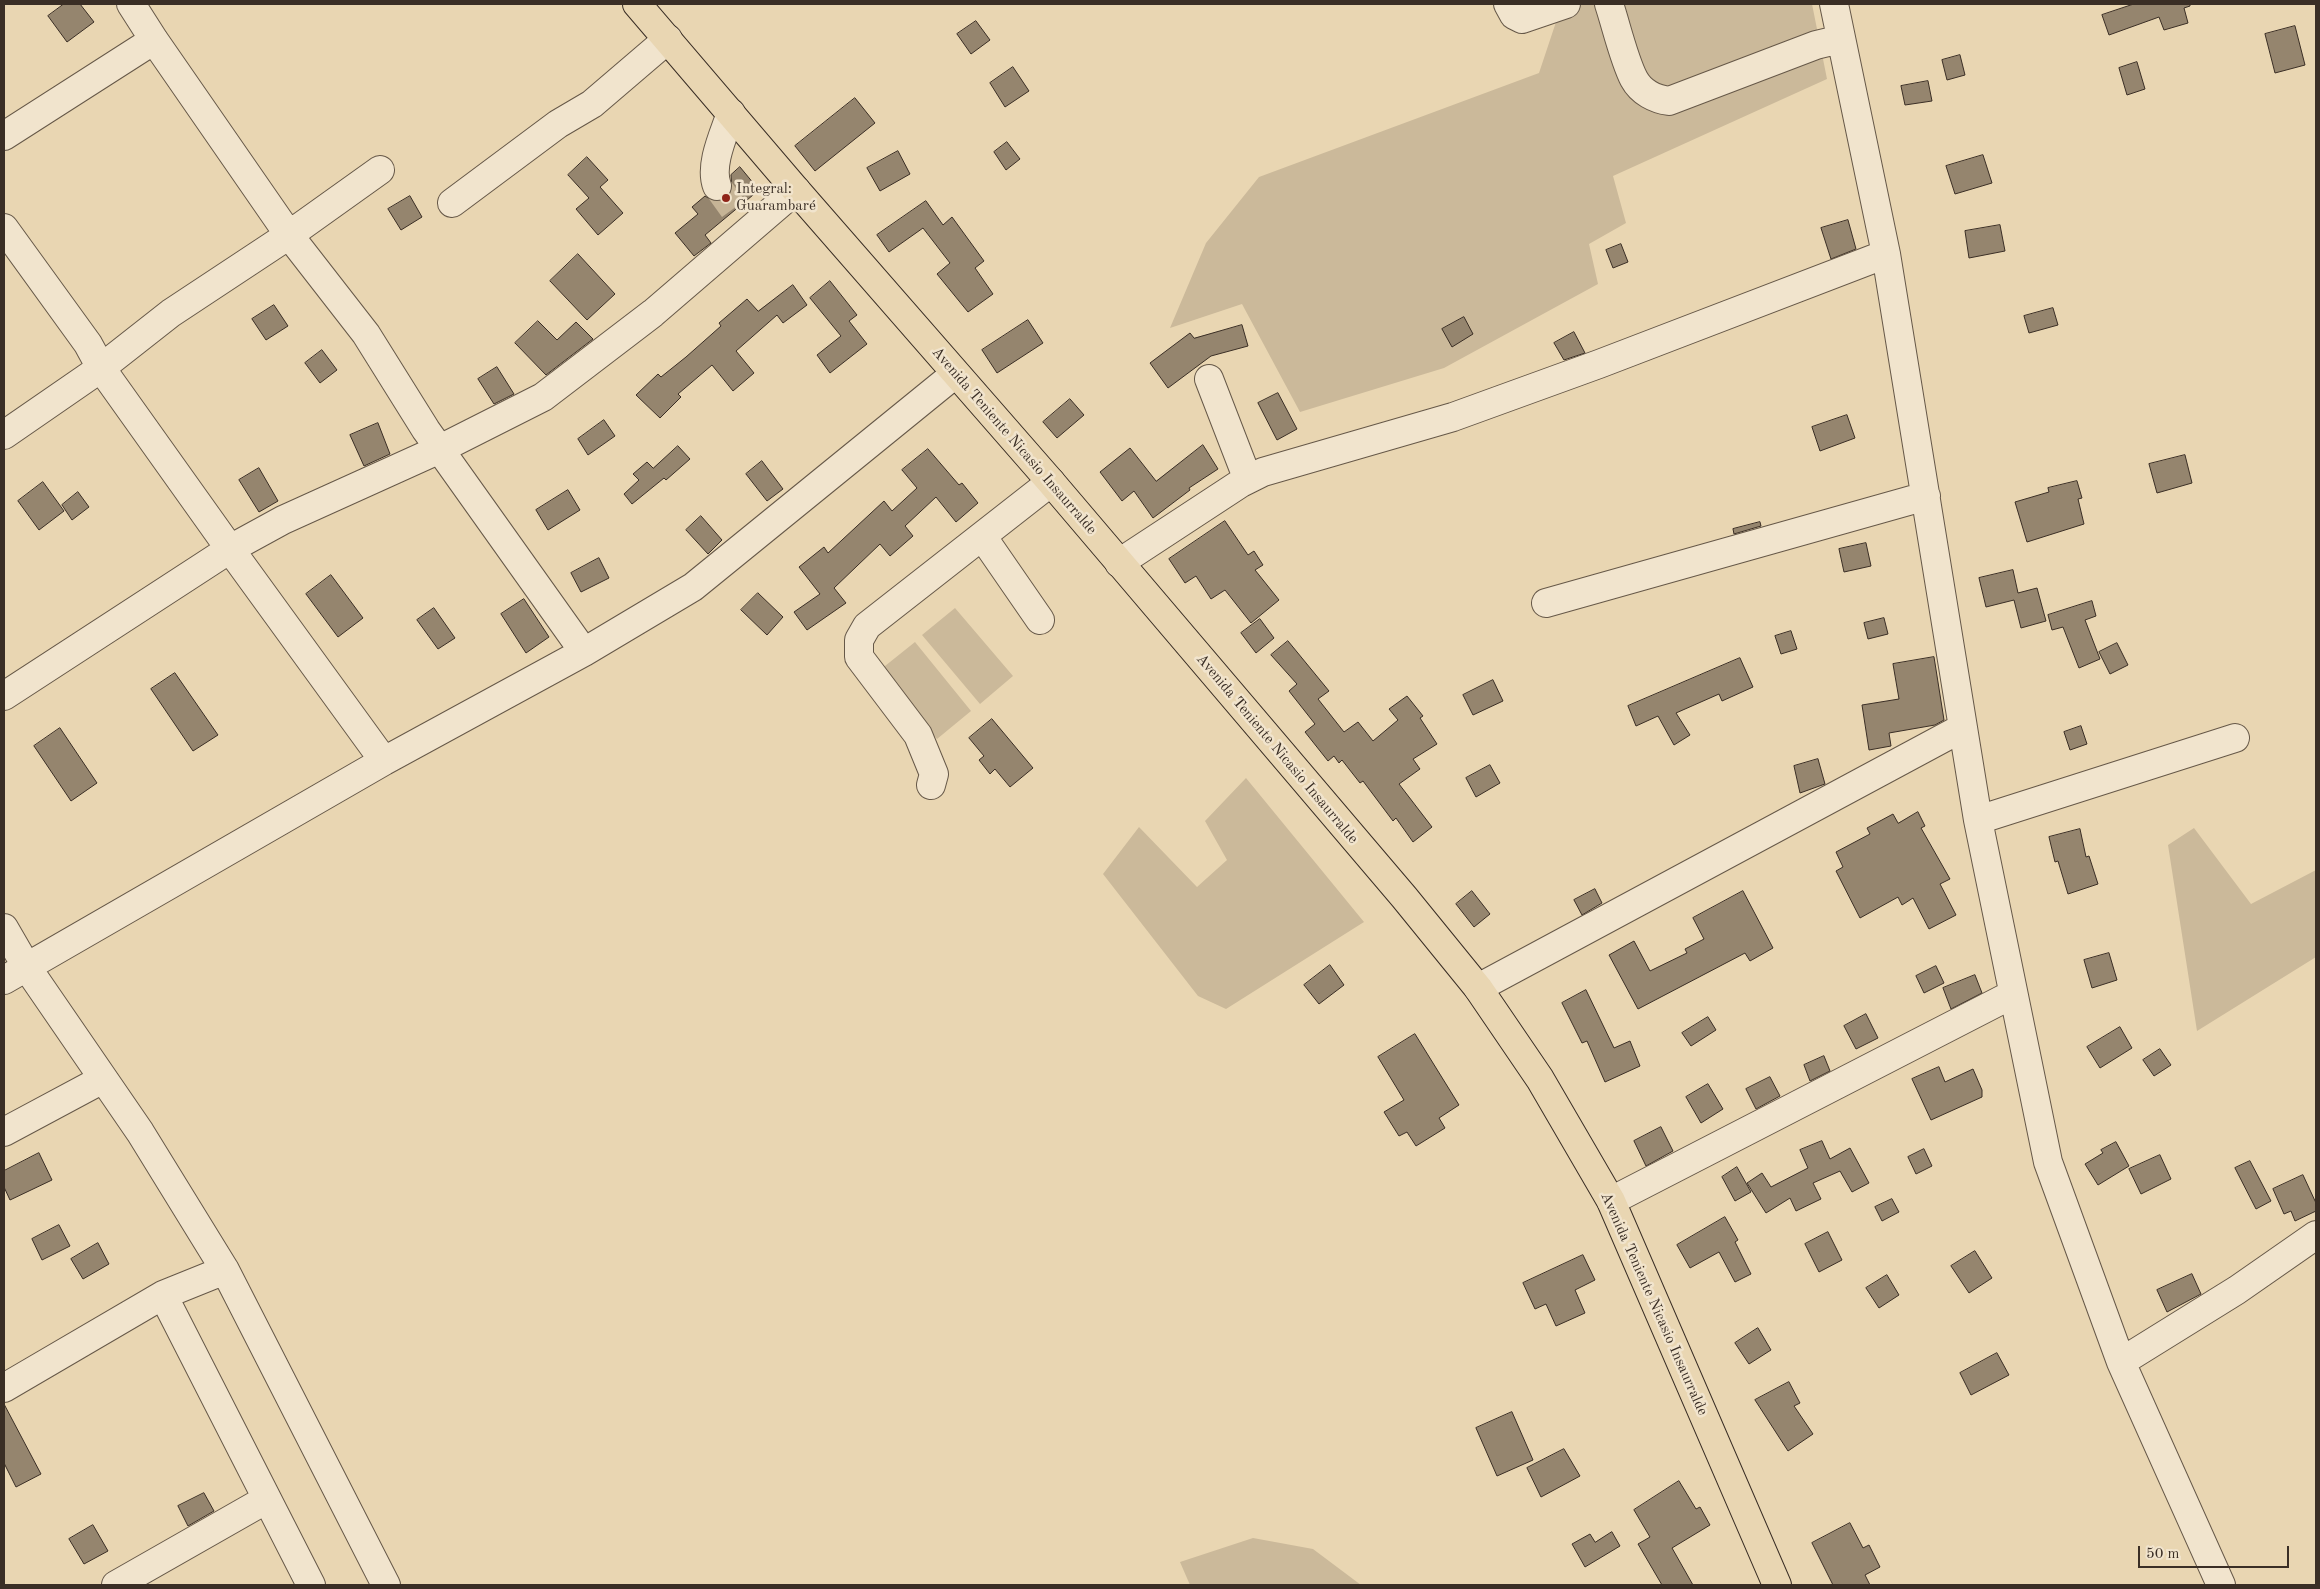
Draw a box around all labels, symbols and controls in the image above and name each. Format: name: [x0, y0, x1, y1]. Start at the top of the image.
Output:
place label: Integral: Guarambaré: [736, 180, 816, 215]
marker: Integral: Guarambaré: [720, 192, 732, 204]
street label: Avenida Teniente Nicasio Insaurralde: [928, 344, 1100, 538]
street label: Avenida Teniente Nicasio Insaurralde: [1192, 650, 1362, 848]
street label: Avenida Teniente Nicasio Insaurralde: [1596, 1190, 1712, 1418]
scale bar: [2140, 1536, 2291, 1568]
text: 50 m: [2146, 1547, 2180, 1562]

